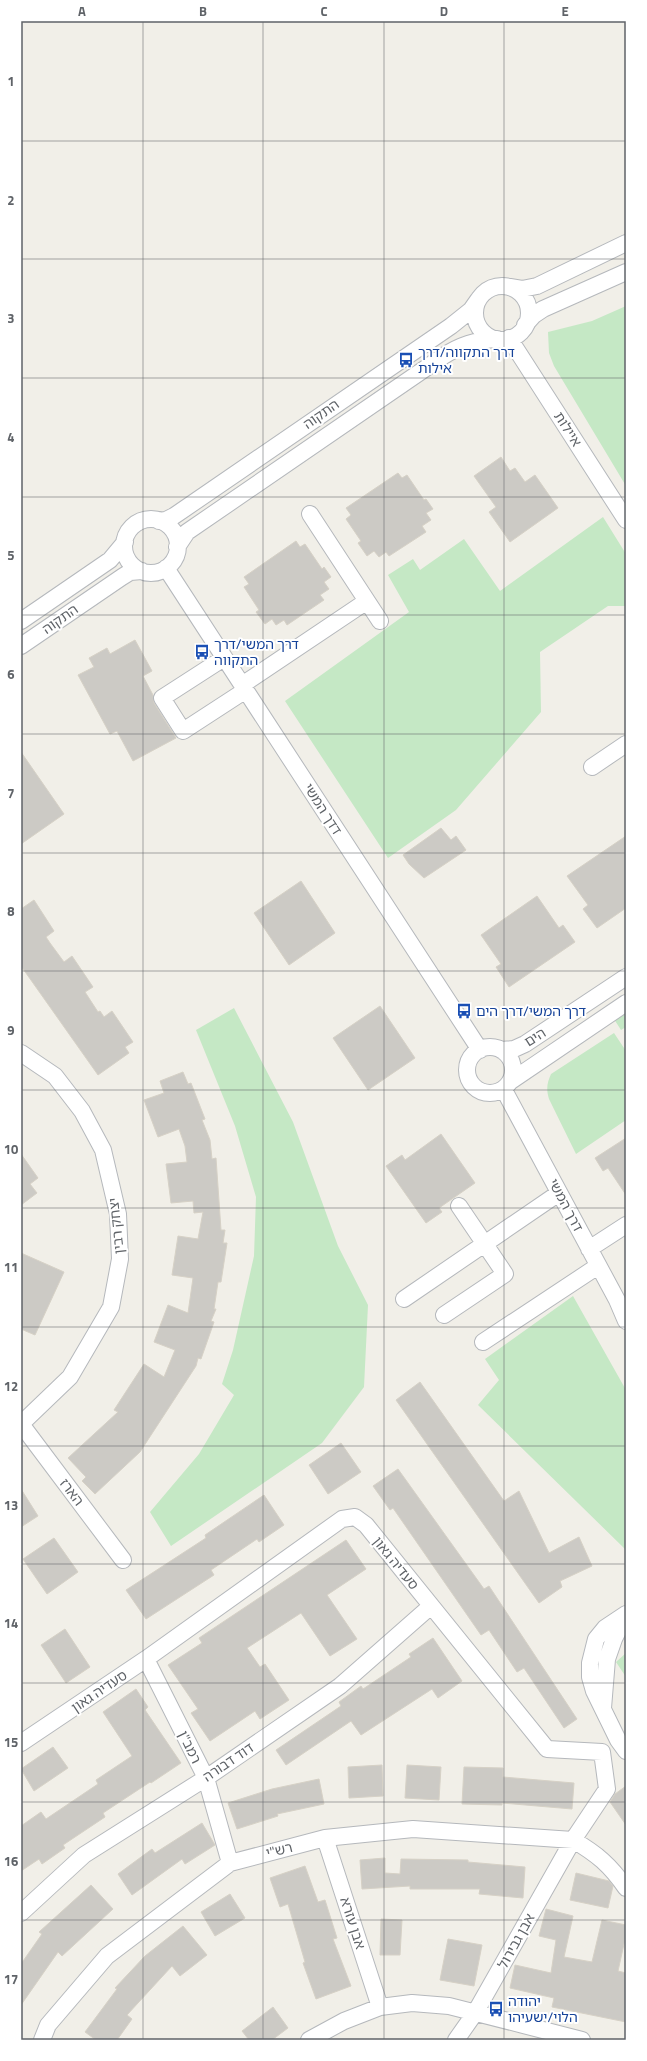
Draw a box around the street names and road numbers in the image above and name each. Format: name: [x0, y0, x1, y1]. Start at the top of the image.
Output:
street label: התקוה: [298, 393, 343, 434]
street label: איילות: [549, 407, 588, 450]
street label: התקוה: [37, 598, 82, 639]
street label: דדך המשי: [299, 779, 348, 839]
street label: הים: [520, 1022, 550, 1051]
street label: דרך המשי: [544, 1175, 589, 1235]
street label: יצחק רבין: [102, 1197, 129, 1255]
street label: הארז: [55, 1474, 90, 1510]
street label: סעדיה גאון: [368, 1531, 425, 1594]
street label: סעדיה גאון: [67, 1664, 131, 1717]
street label: רמב"ן: [173, 1727, 207, 1767]
street label: דוד דבורה: [198, 1737, 258, 1786]
street label: רש"י: [263, 1836, 294, 1863]
street label: אבן עזרא: [335, 1894, 372, 1952]
street label: אבן גבירול: [492, 1909, 539, 1972]

